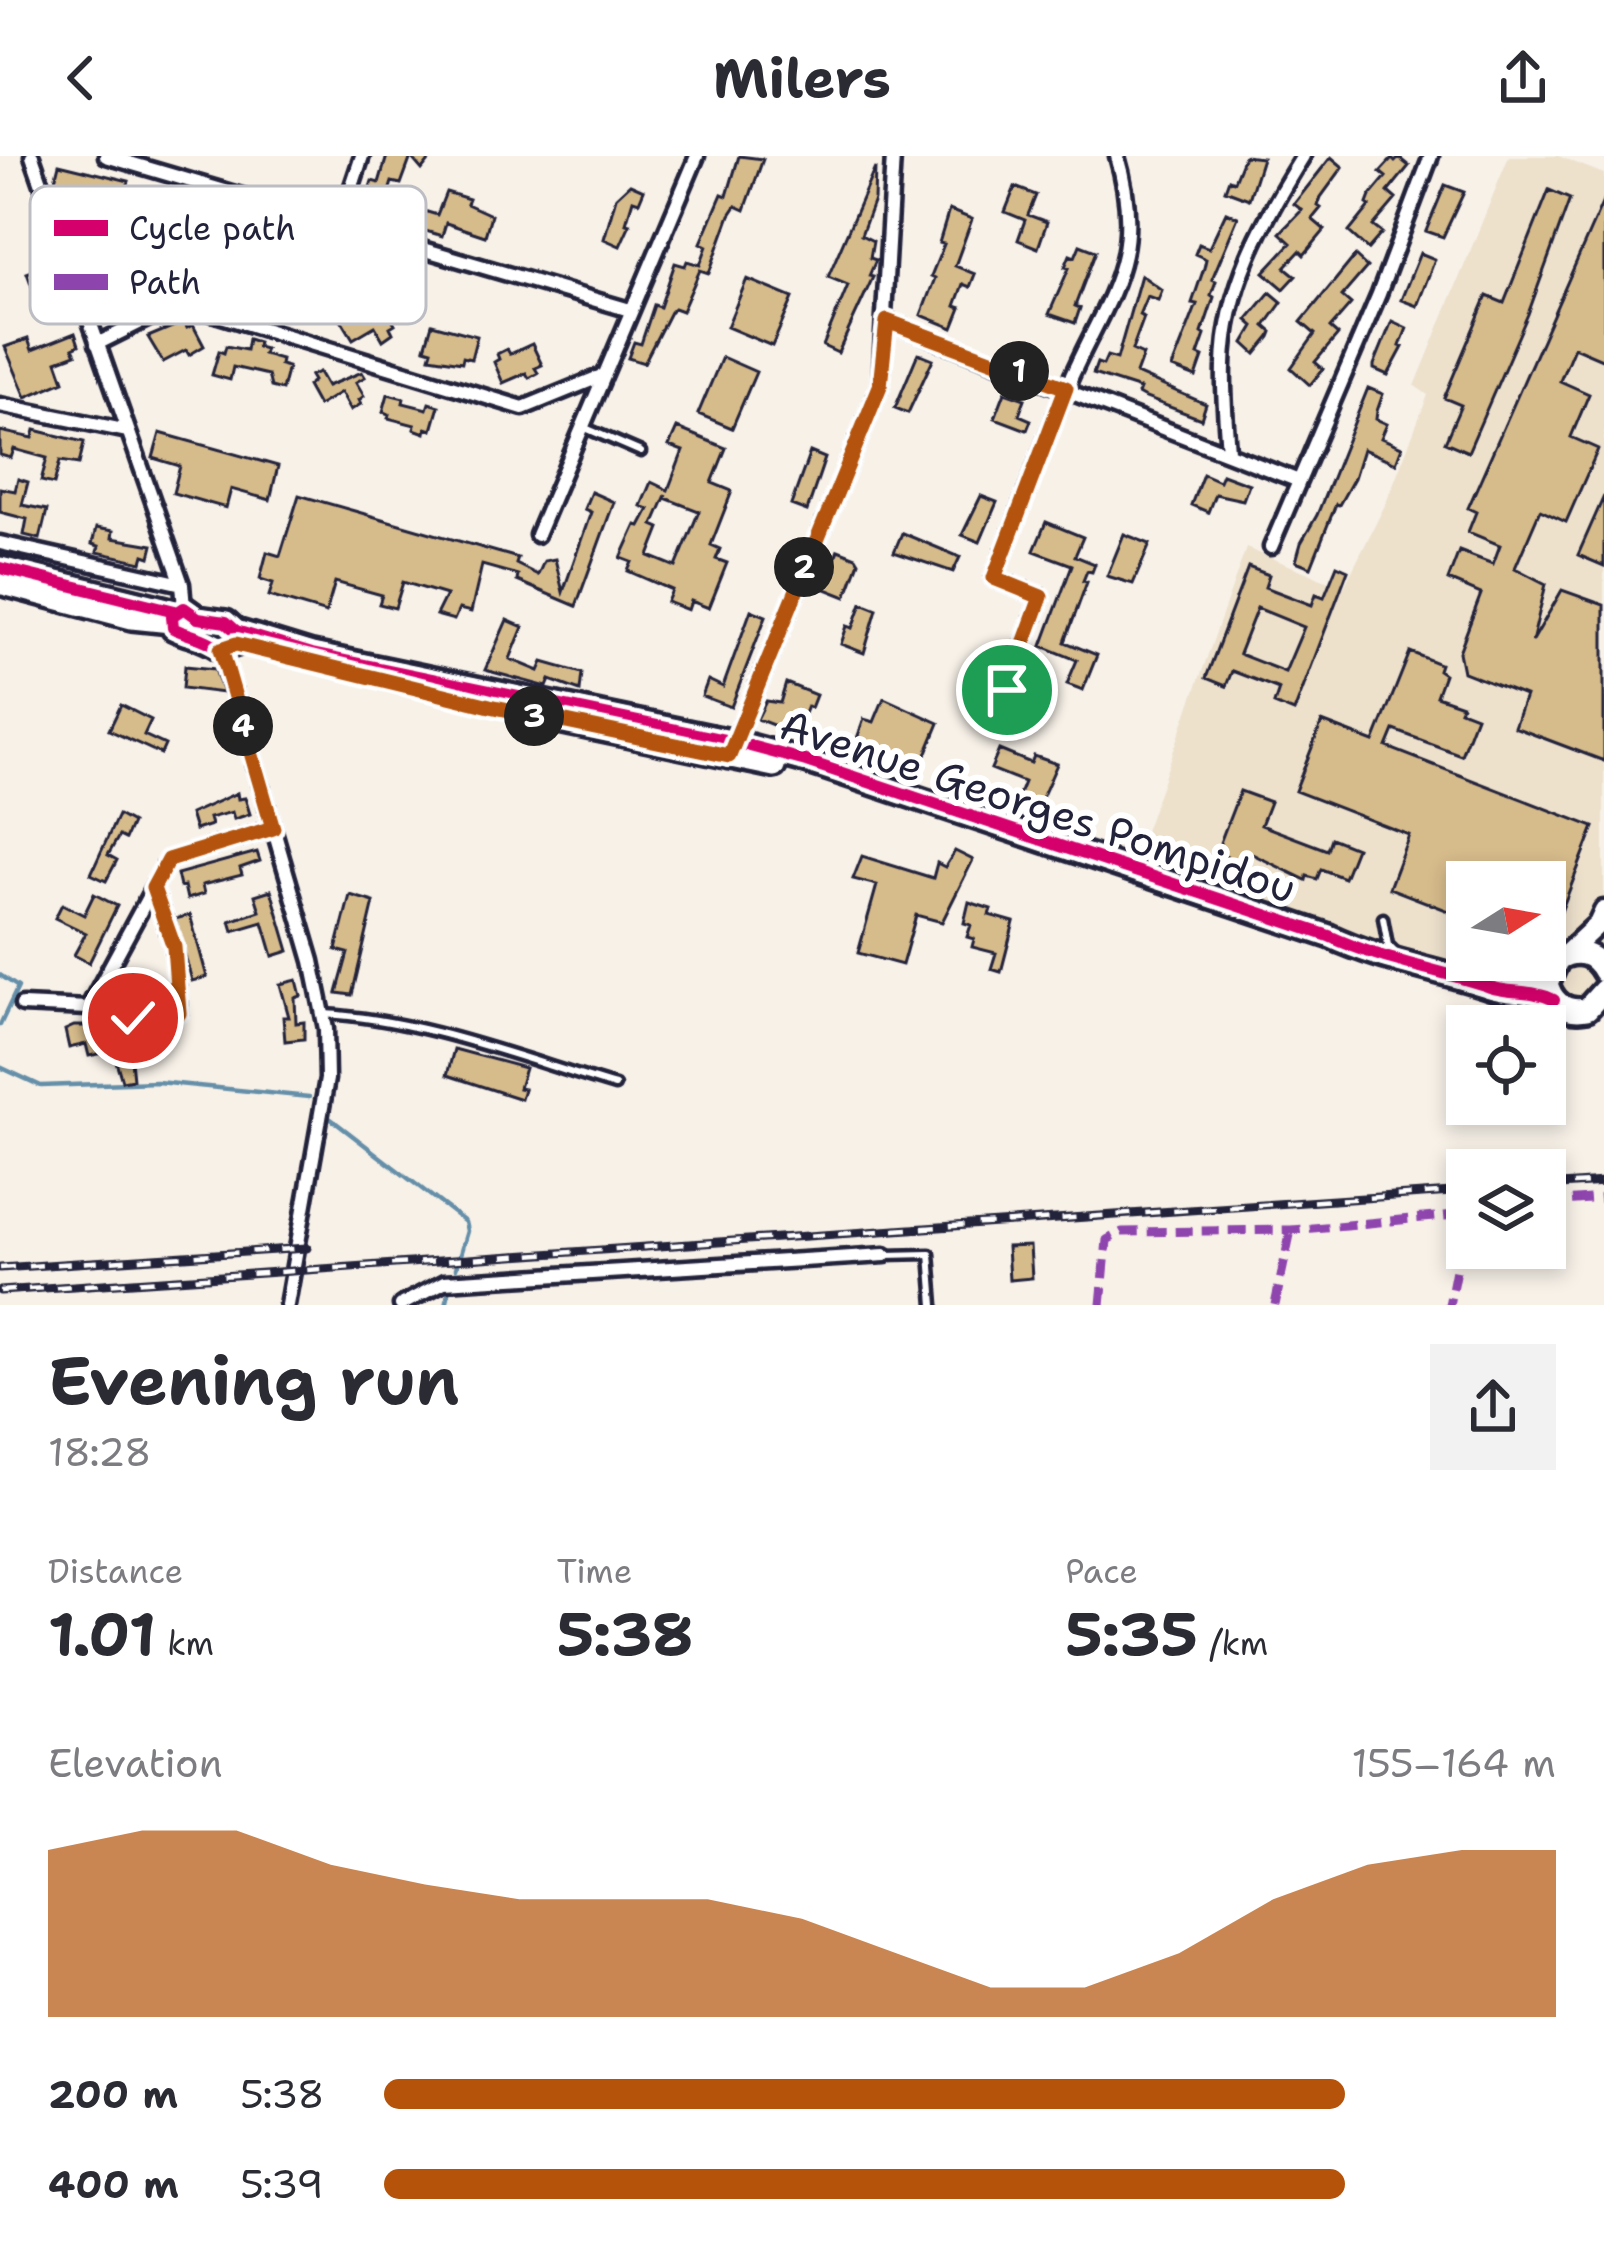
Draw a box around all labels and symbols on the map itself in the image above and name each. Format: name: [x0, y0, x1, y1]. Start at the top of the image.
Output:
legend: [30, 186, 426, 324]
text: Cycle path: [129, 206, 296, 251]
text: Path: [129, 260, 201, 305]
pin: 1: [989, 341, 1049, 401]
pin: 2: [774, 537, 834, 597]
pin: [956, 639, 1058, 741]
pin: 3: [504, 686, 564, 746]
pin: 4: [213, 696, 273, 756]
street label: Avenue Georges Pompidou: [773, 696, 1303, 916]
north arrow: [1446, 861, 1566, 981]
pin: [82, 967, 184, 1069]

